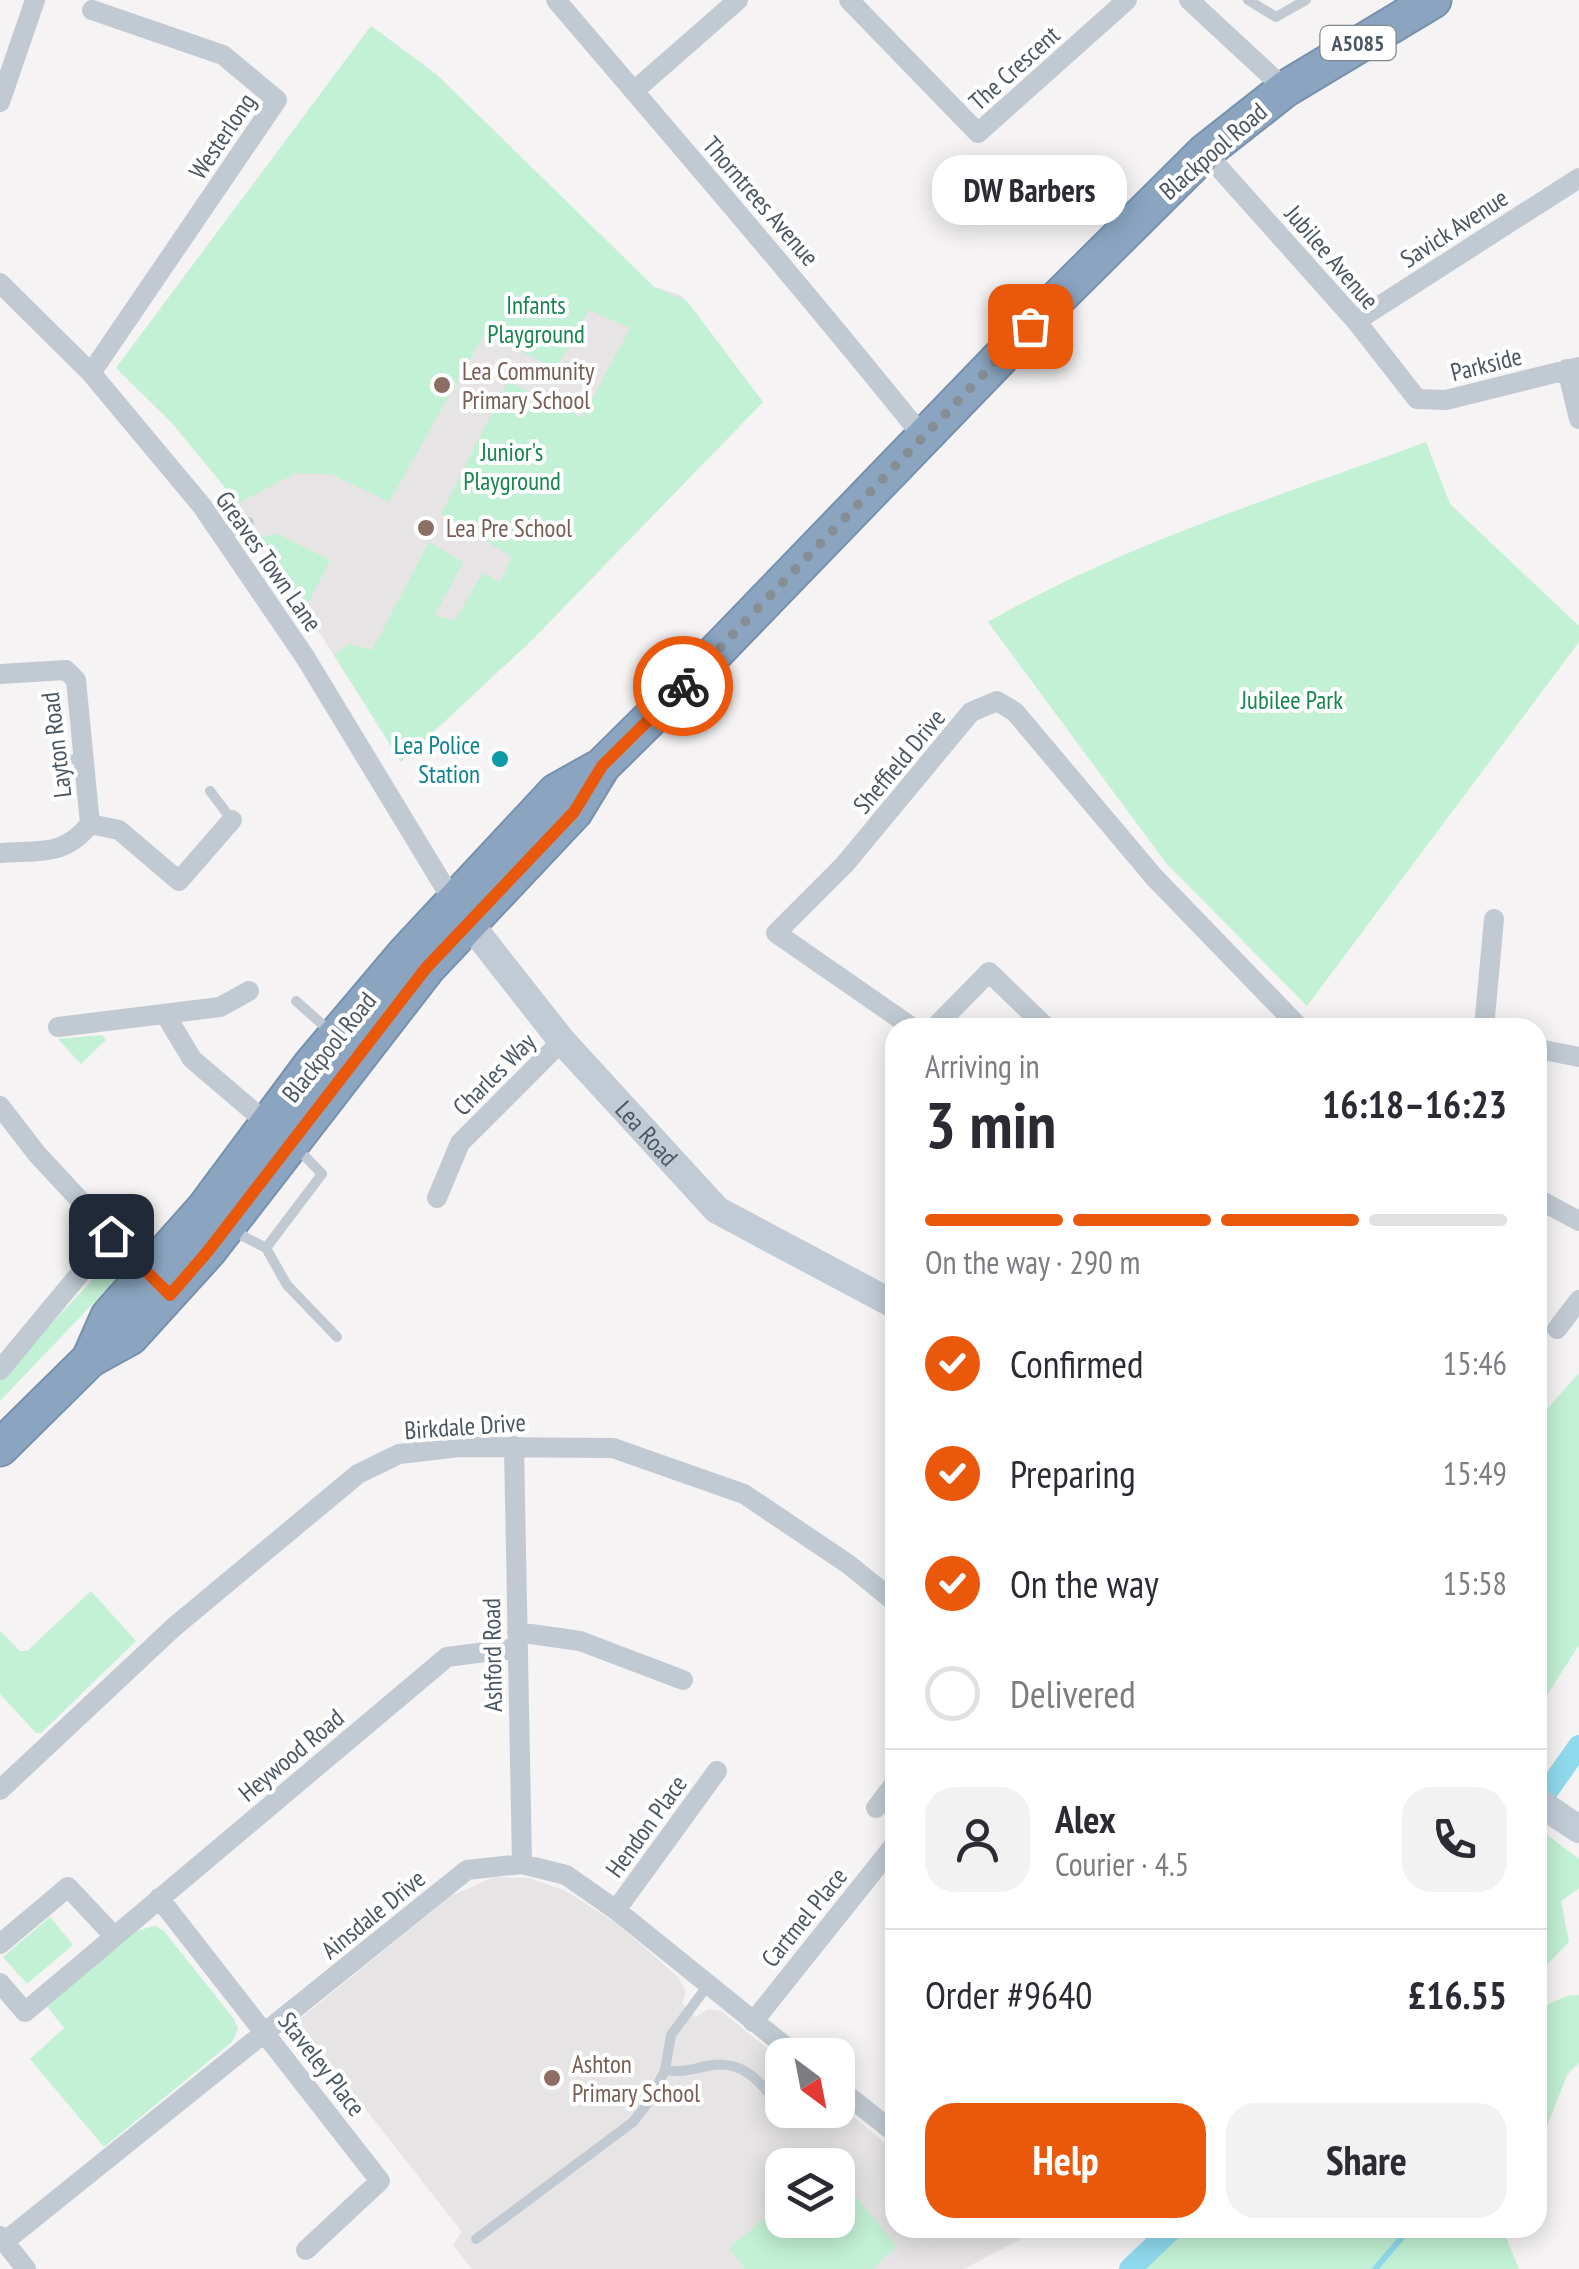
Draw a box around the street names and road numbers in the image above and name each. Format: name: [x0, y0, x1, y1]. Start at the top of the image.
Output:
street label: The Crescent: [962, 19, 1066, 117]
road number: A5085: [1320, 26, 1396, 60]
street label: Westerlong: [182, 87, 262, 185]
street label: Blackpool Road: [1153, 95, 1273, 207]
street label: Thorntrees Avenue: [696, 130, 826, 272]
street label: Savick Avenue: [1394, 181, 1514, 275]
street label: Jubilee Avenue: [1278, 198, 1386, 316]
street label: Parkside: [1447, 340, 1525, 388]
street label: Greaves Town Lane: [209, 485, 329, 637]
street label: Layton Road: [34, 691, 78, 799]
street label: Sheffield Drive: [846, 702, 952, 820]
street label: Blackpool Road: [275, 985, 383, 1109]
street label: Charles Way: [446, 1025, 543, 1122]
street label: Lea Road: [609, 1094, 685, 1173]
street label: Birkdale Drive: [403, 1406, 527, 1446]
street label: Ashford Road: [475, 1598, 509, 1712]
street label: Heywood Road: [232, 1702, 350, 1808]
street label: Hendon Place: [598, 1769, 694, 1883]
street label: Cartmel Place: [754, 1861, 854, 1973]
street label: Ainsdale Drive: [315, 1862, 431, 1966]
street label: Staveley Place: [271, 2006, 373, 2122]

